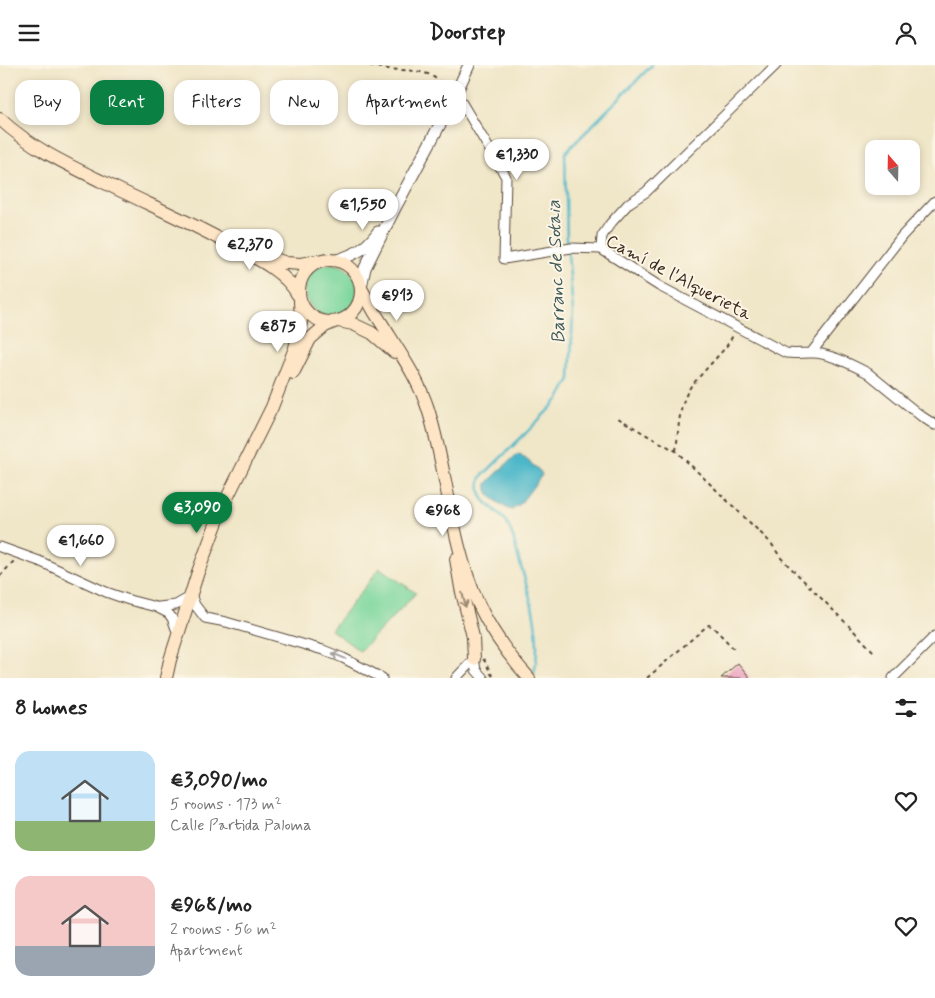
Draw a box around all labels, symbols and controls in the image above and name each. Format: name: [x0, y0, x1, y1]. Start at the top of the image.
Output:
icon: menu: [15, 19, 43, 47]
text: Doorstep: [429, 19, 506, 47]
icon: person: [892, 19, 920, 47]
chip: Buy: [15, 80, 80, 125]
chip: Rent: [90, 80, 164, 125]
chip: Filters: [174, 80, 260, 125]
chip: New: [270, 80, 338, 125]
chip: Apartment: [348, 80, 466, 125]
pin: €1,330: [476, 139, 558, 181]
north arrow: [865, 140, 920, 195]
map controls: [865, 140, 920, 195]
text: €1,330: [495, 144, 539, 165]
pin: €1,550: [322, 189, 404, 231]
text: €1,550: [339, 194, 387, 215]
water label: Barranc de Sotaia: [541, 199, 571, 344]
pin: €2,370: [209, 229, 291, 271]
street label: Camí de l'Alquerieta: [602, 229, 756, 327]
text: €2,370: [227, 234, 273, 255]
pin: €913: [367, 279, 427, 322]
text: €913: [381, 285, 413, 306]
pin: €875: [248, 311, 308, 353]
text: €875: [260, 316, 296, 337]
pin: €3,090: [156, 491, 238, 534]
pin: €968: [413, 495, 473, 537]
text: €3,090: [173, 497, 221, 518]
text: €968: [425, 500, 461, 521]
pin: €1,660: [40, 525, 122, 567]
text: €1,660: [58, 530, 104, 551]
one-way arrow: [460, 591, 469, 607]
one-way arrow: [332, 651, 347, 661]
text: 8 homes: [15, 694, 87, 722]
icon: filters: [892, 694, 920, 722]
text: €3,090/mo: [170, 766, 267, 794]
icon: home: [55, 771, 115, 831]
icon: heart: [892, 787, 920, 815]
text: 5 rooms · 173 m²: [170, 794, 282, 815]
text: Calle Partida Paloma: [170, 815, 312, 836]
text: €968/mo: [170, 891, 252, 919]
icon: home: [55, 896, 115, 956]
icon: heart: [892, 912, 920, 940]
text: 2 rooms · 56 m²: [170, 919, 277, 940]
text: Apartment: [170, 940, 243, 961]

